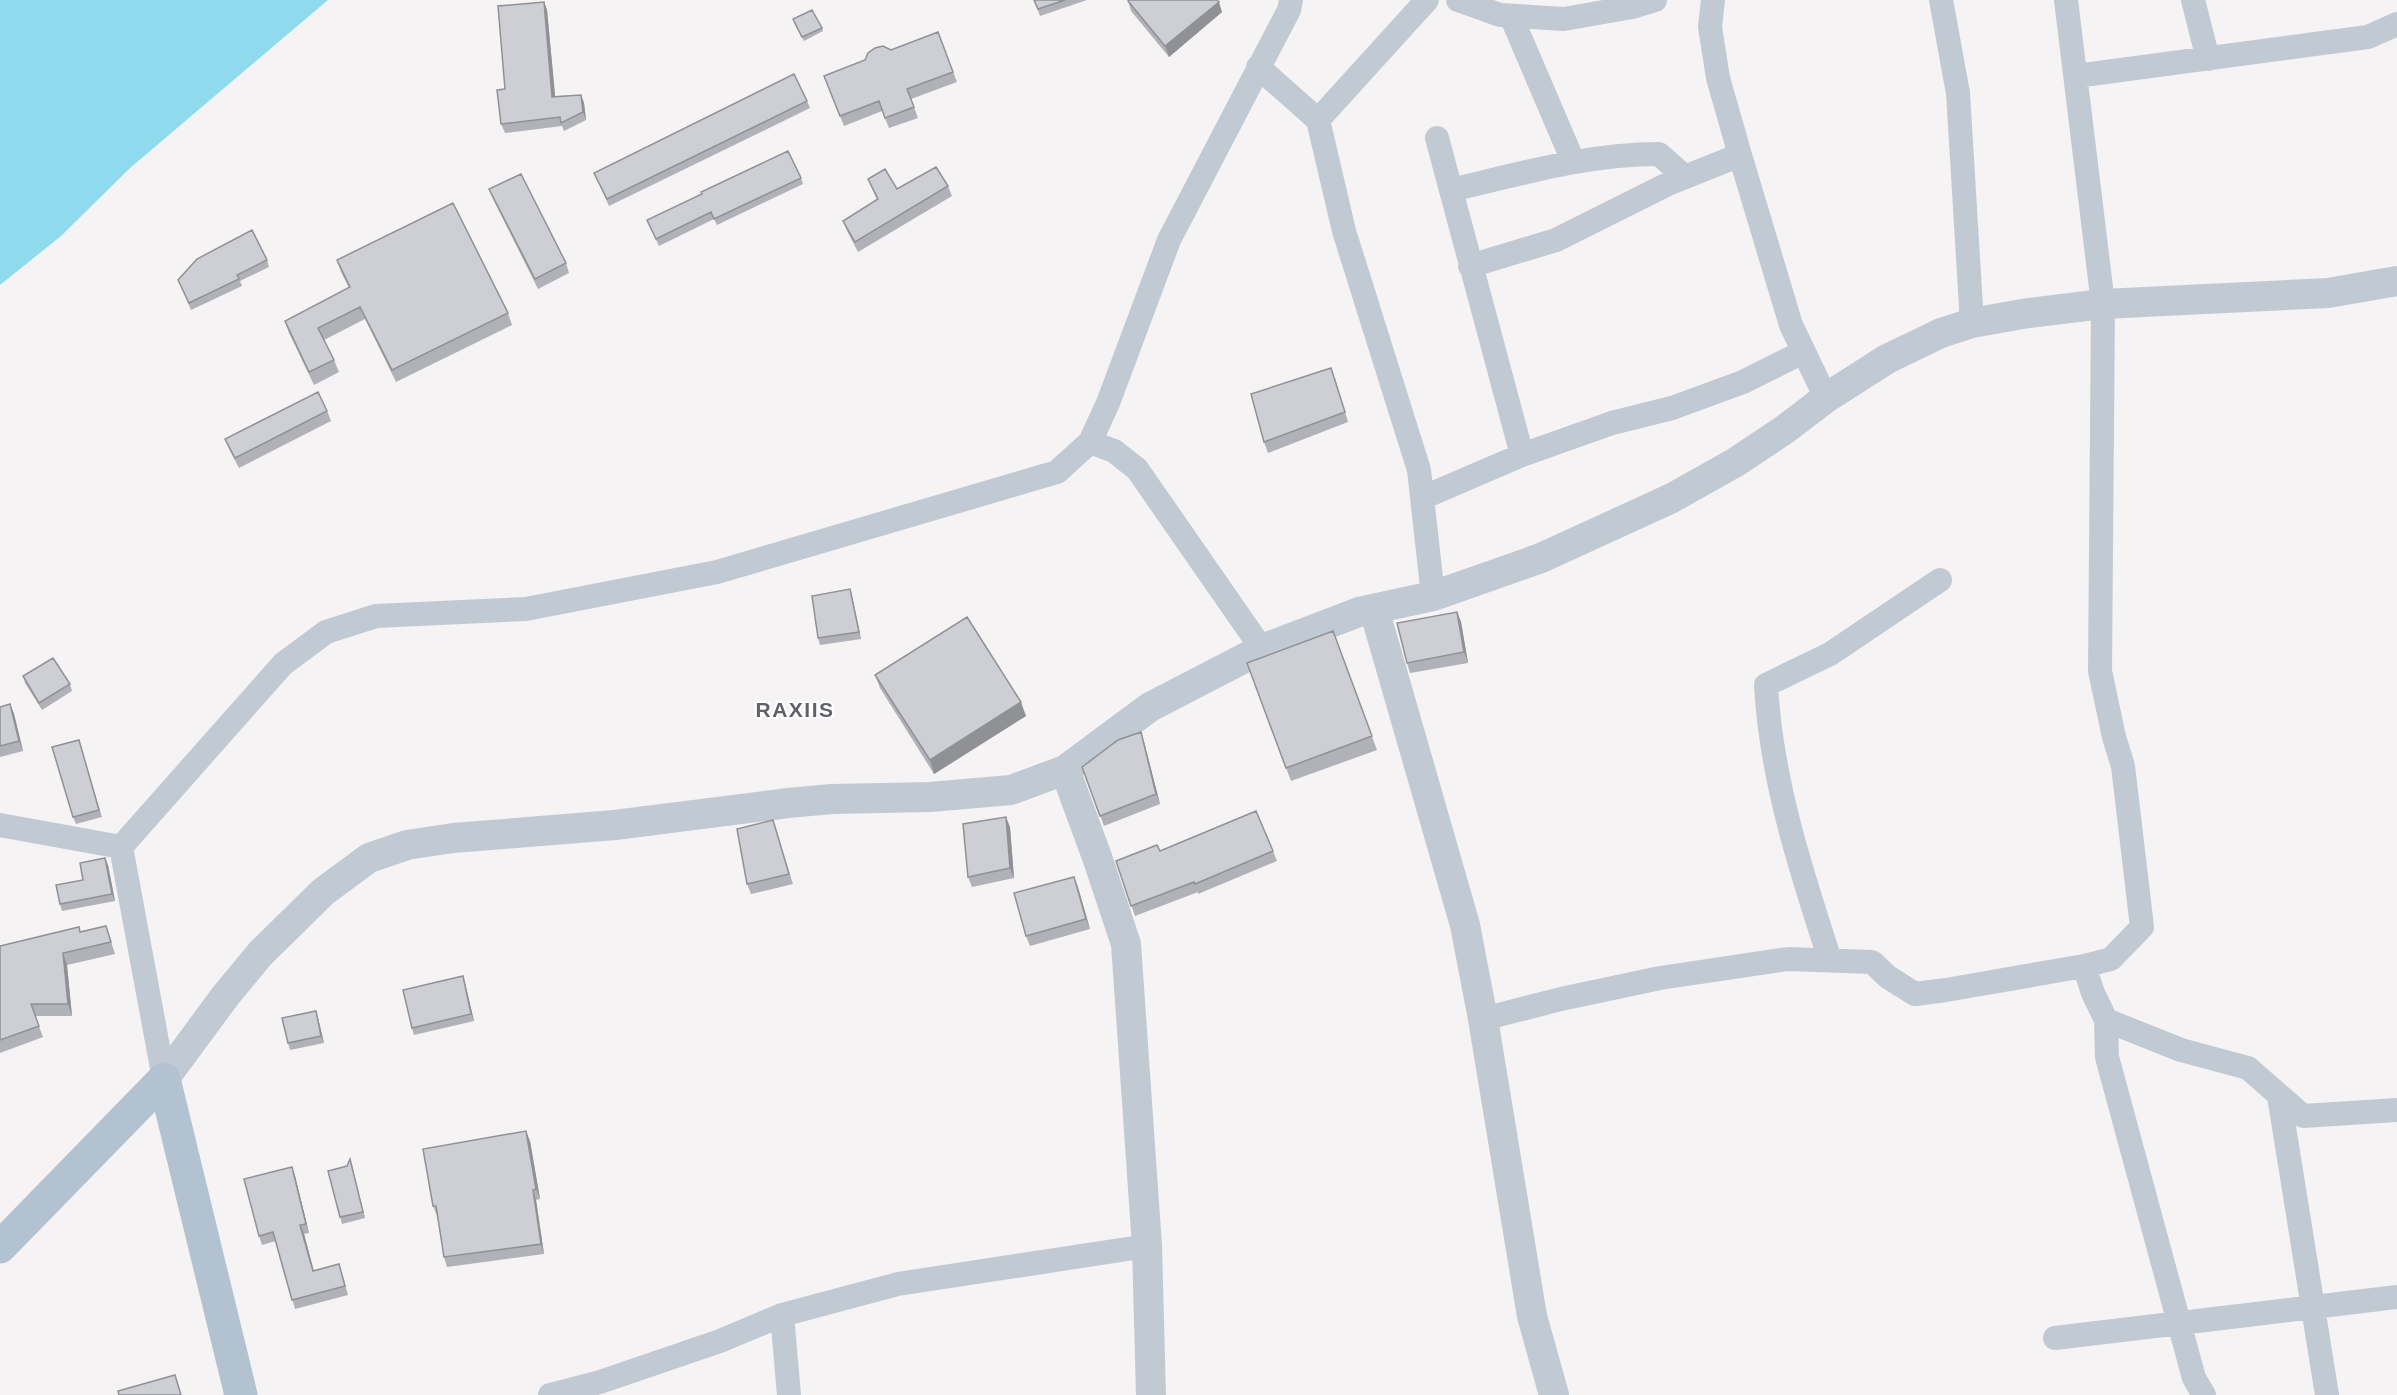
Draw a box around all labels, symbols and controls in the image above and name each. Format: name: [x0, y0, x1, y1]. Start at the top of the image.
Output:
district label: RAXIIS: [755, 698, 835, 721]

